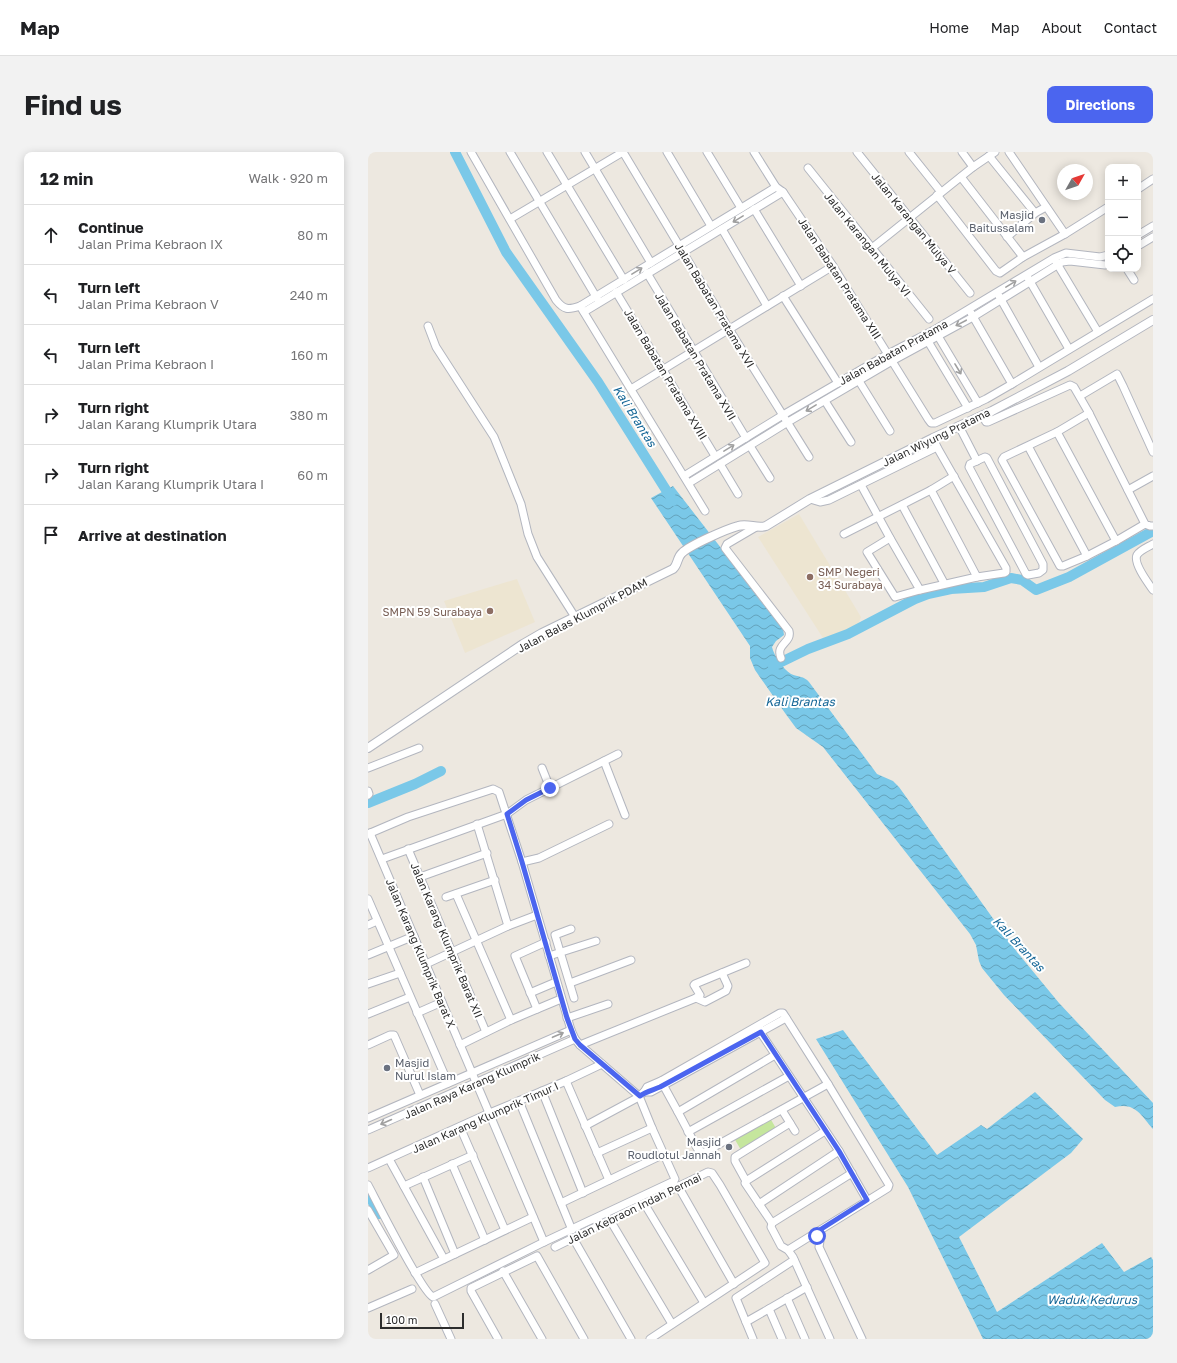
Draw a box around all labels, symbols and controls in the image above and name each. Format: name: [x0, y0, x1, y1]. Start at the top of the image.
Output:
text: Map: [20, 16, 60, 39]
text: Home: [929, 19, 969, 36]
text: Map: [991, 19, 1019, 36]
text: About: [1041, 19, 1082, 36]
text: Contact: [1104, 19, 1157, 36]
button: Directions: [1047, 86, 1153, 123]
text: Find us: [24, 88, 122, 121]
north arrow: [1057, 164, 1093, 200]
map controls: [1105, 164, 1141, 272]
button: +: [1105, 164, 1141, 200]
text: 12 min: [40, 168, 93, 189]
text: Walk · 920 m: [249, 170, 328, 186]
street label: Jalan Karangan Mulya V: [869, 170, 959, 277]
street label: Jalan Karangan Mulya VI: [822, 189, 914, 299]
button: −: [1105, 200, 1141, 236]
place label: Masjid Baitussalam: [969, 208, 1034, 234]
one-way arrow: [732, 215, 744, 223]
street label: Jalan Babatan Pratama XIII: [796, 215, 884, 341]
marker: Masjid Baitussalam: [1037, 215, 1047, 225]
text: Continue: [78, 218, 144, 236]
icon: ahead: [40, 224, 62, 246]
text: 80 m: [297, 227, 328, 243]
text: Jalan Prima Kebraon IX: [78, 236, 223, 252]
button: locate: [1105, 236, 1141, 272]
street label: Jalan Babatan Pratama XVI: [673, 240, 757, 370]
one-way arrow: [631, 267, 643, 275]
text: Turn left: [78, 278, 140, 296]
one-way arrow: [1005, 279, 1017, 287]
icon: left: [40, 284, 62, 306]
text: 240 m: [290, 287, 328, 303]
street label: Jalan Babatan Pratama XVII: [653, 290, 739, 422]
text: Jalan Prima Kebraon V: [78, 296, 219, 312]
street label: Jalan Babatan Pratama XVIII: [622, 306, 710, 442]
street label: Jalan Babatan Pratama: [836, 317, 950, 387]
one-way arrow: [955, 320, 967, 328]
text: Turn left: [78, 338, 140, 356]
icon: left: [40, 344, 62, 366]
text: 160 m: [291, 347, 328, 363]
text: Jalan Prima Kebraon I: [78, 356, 214, 372]
one-way arrow: [954, 363, 962, 375]
water label: Kali Brantas: [610, 383, 660, 450]
text: Turn right: [78, 398, 149, 416]
icon: right: [40, 404, 62, 426]
one-way arrow: [805, 405, 817, 413]
street label: Jalan Wiyung Pratama: [880, 405, 992, 469]
text: 380 m: [290, 407, 328, 423]
text: Jalan Karang Klumprik Utara: [78, 416, 257, 432]
one-way arrow: [723, 444, 734, 452]
text: Turn right: [78, 458, 149, 476]
icon: right: [40, 464, 62, 486]
text: 60 m: [297, 467, 328, 483]
text: Jalan Karang Klumprik Utara I: [78, 476, 264, 492]
icon: arrive: [40, 524, 62, 546]
text: Arrive at destination: [78, 526, 227, 544]
place label: SMP Negeri 34 Surabaya: [818, 565, 883, 591]
marker: SMP Negeri 34 Surabaya: [805, 572, 815, 582]
street label: Jalan Balas Klumprik PDAM: [515, 575, 649, 655]
place label: SMPN 59 Surabaya: [383, 605, 482, 618]
marker: SMPN 59 Surabaya: [485, 606, 495, 616]
water label: Kali Brantas: [765, 694, 835, 709]
route end: [541, 779, 559, 797]
street label: Jalan Karang Klumprik Barat XII: [408, 860, 486, 1020]
street label: Jalan Karang Klumprik Barat X: [384, 877, 458, 1029]
water label: Kali Brantas: [990, 913, 1049, 975]
one-way arrow: [551, 1031, 563, 1039]
street label: Jalan Raya Karang Klumprik: [402, 1049, 542, 1121]
place label: Masjid Nurul Islam: [395, 1056, 456, 1082]
marker: Masjid Nurul Islam: [382, 1063, 392, 1073]
street label: Jalan Karang Klumprik Timur I: [410, 1079, 560, 1155]
one-way arrow: [380, 1119, 392, 1127]
place label: Masjid Roudlotul Jannah: [627, 1135, 721, 1161]
marker: Masjid Roudlotul Jannah: [724, 1142, 734, 1152]
street label: Jalan Kebraon Indah Permai: [565, 1170, 703, 1246]
route start: [808, 1227, 826, 1245]
water label: Waduk Kedurus: [1047, 1292, 1138, 1307]
scale bar: [380, 1311, 464, 1330]
text: 100 m: [386, 1313, 417, 1326]

